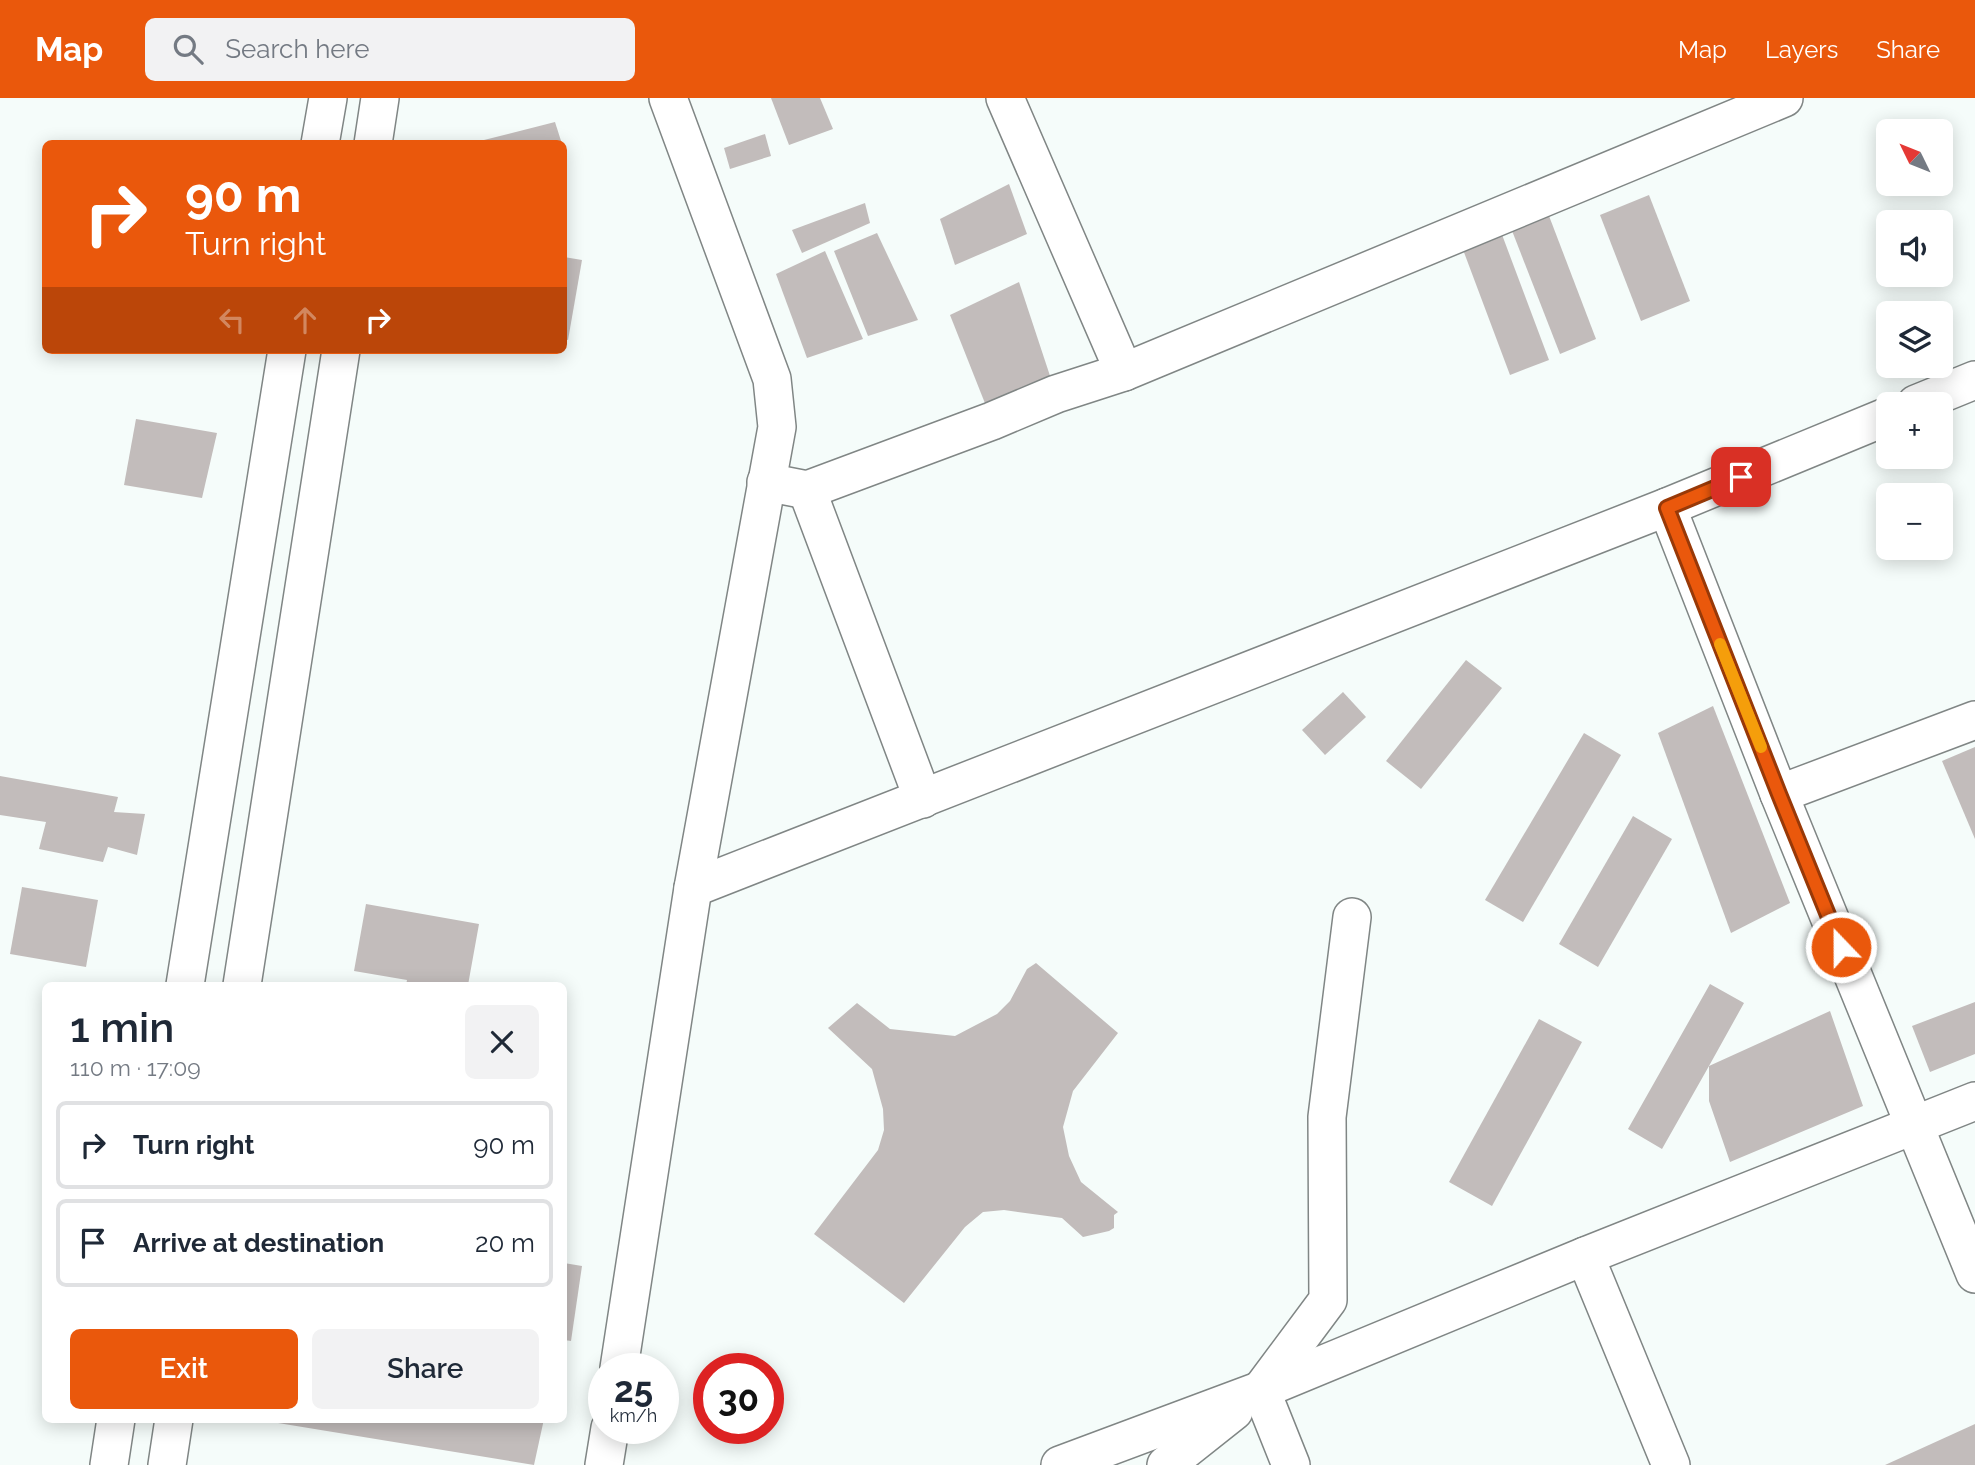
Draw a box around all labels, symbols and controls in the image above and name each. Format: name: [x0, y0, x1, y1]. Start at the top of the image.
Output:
search box: [145, 18, 635, 81]
text: Map: [35, 30, 103, 69]
icon: search: [169, 30, 207, 68]
text: Search here: [225, 34, 370, 64]
text: Map: [1678, 35, 1727, 64]
text: Layers: [1765, 35, 1838, 64]
text: Share: [1876, 35, 1940, 64]
north arrow: [1876, 119, 1953, 196]
map controls: [1876, 119, 1953, 560]
text: 90 m: [185, 166, 301, 223]
icon: right: [70, 168, 161, 259]
button: sound: [1876, 210, 1953, 287]
text: Turn right: [185, 225, 326, 262]
icon: left: [213, 301, 251, 339]
icon: ahead: [286, 301, 324, 339]
icon: right: [359, 301, 397, 339]
button: layers: [1876, 301, 1953, 378]
button: +: [1876, 392, 1953, 469]
pin: [1711, 447, 1771, 507]
icon: arrive: [1722, 458, 1760, 496]
button: −: [1876, 483, 1953, 560]
position arrow: [1804, 910, 1878, 984]
text: 1 min: [70, 1003, 174, 1052]
button: close: [465, 1005, 539, 1079]
text: 110 m · 17:09: [70, 1054, 201, 1081]
icon: right: [74, 1126, 112, 1164]
text: Turn right: [133, 1130, 254, 1160]
text: 90 m: [473, 1130, 535, 1160]
icon: arrive: [74, 1224, 112, 1262]
text: Arrive at destination: [133, 1228, 384, 1258]
text: 20 m: [475, 1228, 535, 1258]
button: Exit: [70, 1329, 298, 1409]
button: Share: [312, 1329, 539, 1409]
speed limit sign: 30: [693, 1353, 784, 1444]
text: 25: [614, 1369, 653, 1410]
text: km/h: [610, 1405, 657, 1426]

